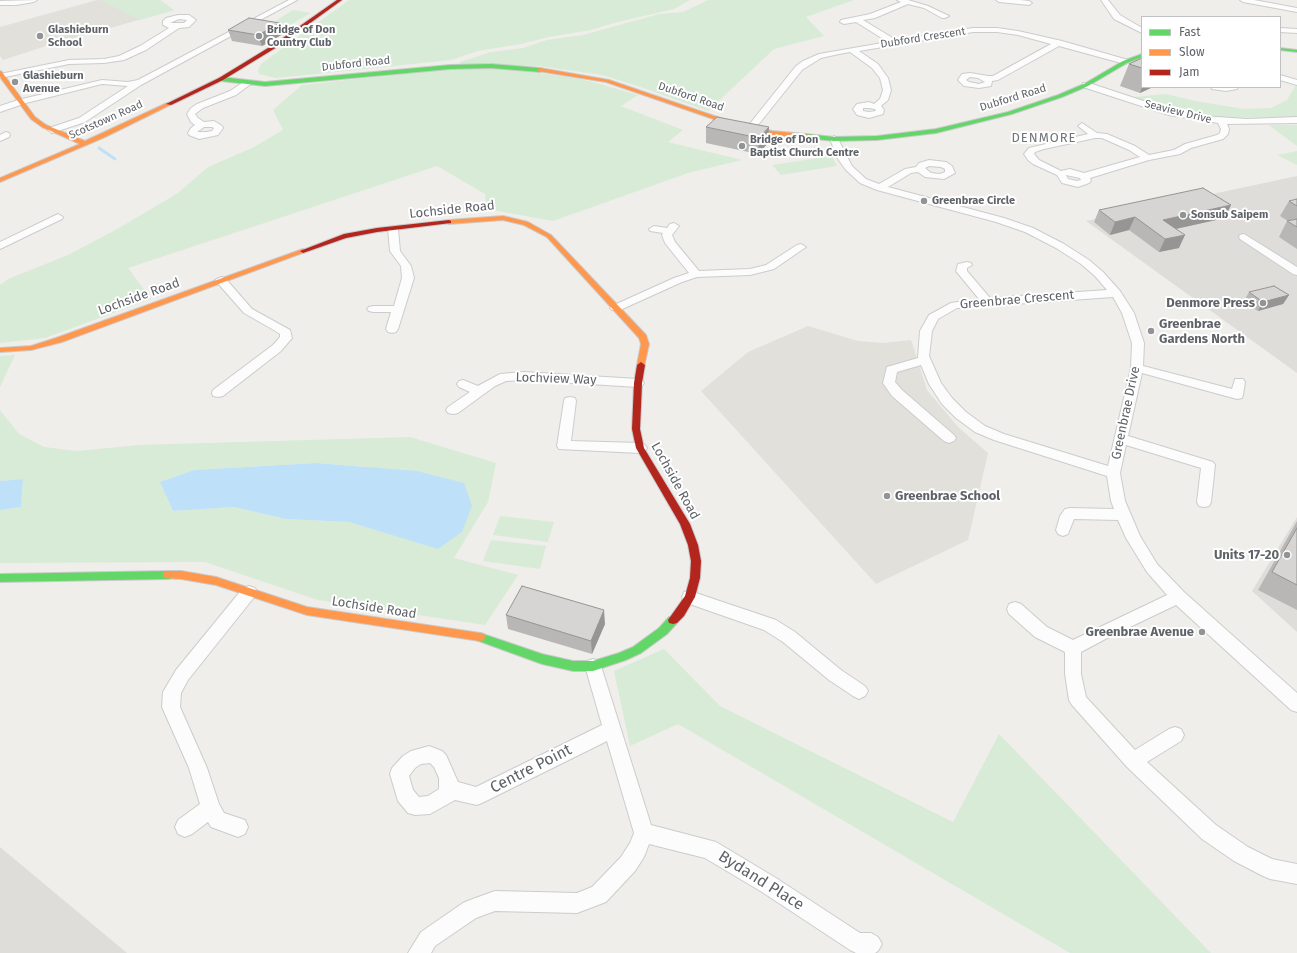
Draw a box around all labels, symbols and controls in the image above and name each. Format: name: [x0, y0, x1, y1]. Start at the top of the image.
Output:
legend: [1141, 16, 1281, 88]
place label: Glashieburn School: [48, 23, 109, 49]
place label: Bridge of Don Country Club: [267, 23, 335, 49]
street label: Dubford Crescent: [880, 25, 966, 51]
text: Fast: [1179, 25, 1201, 39]
marker: Glashieburn School: [35, 31, 45, 41]
marker: Bridge of Don Country Club: [254, 31, 264, 41]
text: Slow: [1179, 45, 1205, 59]
street label: Dubford Road: [321, 54, 391, 74]
text: Jam: [1179, 65, 1199, 79]
place label: Glashieburn Avenue: [23, 69, 84, 95]
marker: Glashieburn Avenue: [10, 77, 20, 87]
street label: Dubford Road: [656, 80, 726, 114]
street label: Dubford Road: [978, 82, 1048, 114]
street label: Seaview Drive: [1143, 97, 1213, 127]
street label: Scotstown Road: [67, 98, 145, 142]
district label: DENMORE: [1011, 130, 1077, 146]
place label: Bridge of Don Baptist Church Centre: [750, 133, 859, 159]
marker: Bridge of Don Baptist Church Centre: [737, 141, 747, 151]
place label: Greenbrae Circle: [932, 194, 1015, 208]
marker: Greenbrae Circle: [919, 196, 929, 206]
street label: Lochside Road: [409, 198, 495, 222]
place label: Sonsub Saipem: [1191, 208, 1268, 222]
marker: Sonsub Saipem: [1178, 210, 1188, 220]
street label: Lochside Road: [96, 275, 182, 319]
street label: Greenbrae Crescent: [959, 287, 1075, 313]
place label: Denmore Press: [1166, 295, 1255, 311]
marker: Denmore Press: [1258, 298, 1268, 308]
place label: Greenbrae Gardens North: [1159, 316, 1245, 347]
marker: Greenbrae Gardens North: [1146, 326, 1156, 336]
street label: Greenbrae Drive: [1108, 365, 1144, 461]
street label: Lochview Way: [515, 370, 597, 388]
street label: Lochside Road: [647, 440, 703, 522]
place label: Greenbrae School: [895, 488, 1000, 504]
marker: Greenbrae School: [882, 491, 892, 501]
place label: Units 17-20: [1214, 547, 1279, 563]
marker: Units 17-20: [1282, 550, 1292, 560]
street label: Lochside Road: [331, 594, 417, 622]
place label: Greenbrae Avenue: [1086, 624, 1194, 640]
marker: Greenbrae Avenue: [1197, 627, 1207, 637]
street label: Centre Point: [487, 740, 575, 798]
street label: Bydand Place: [715, 847, 807, 915]

